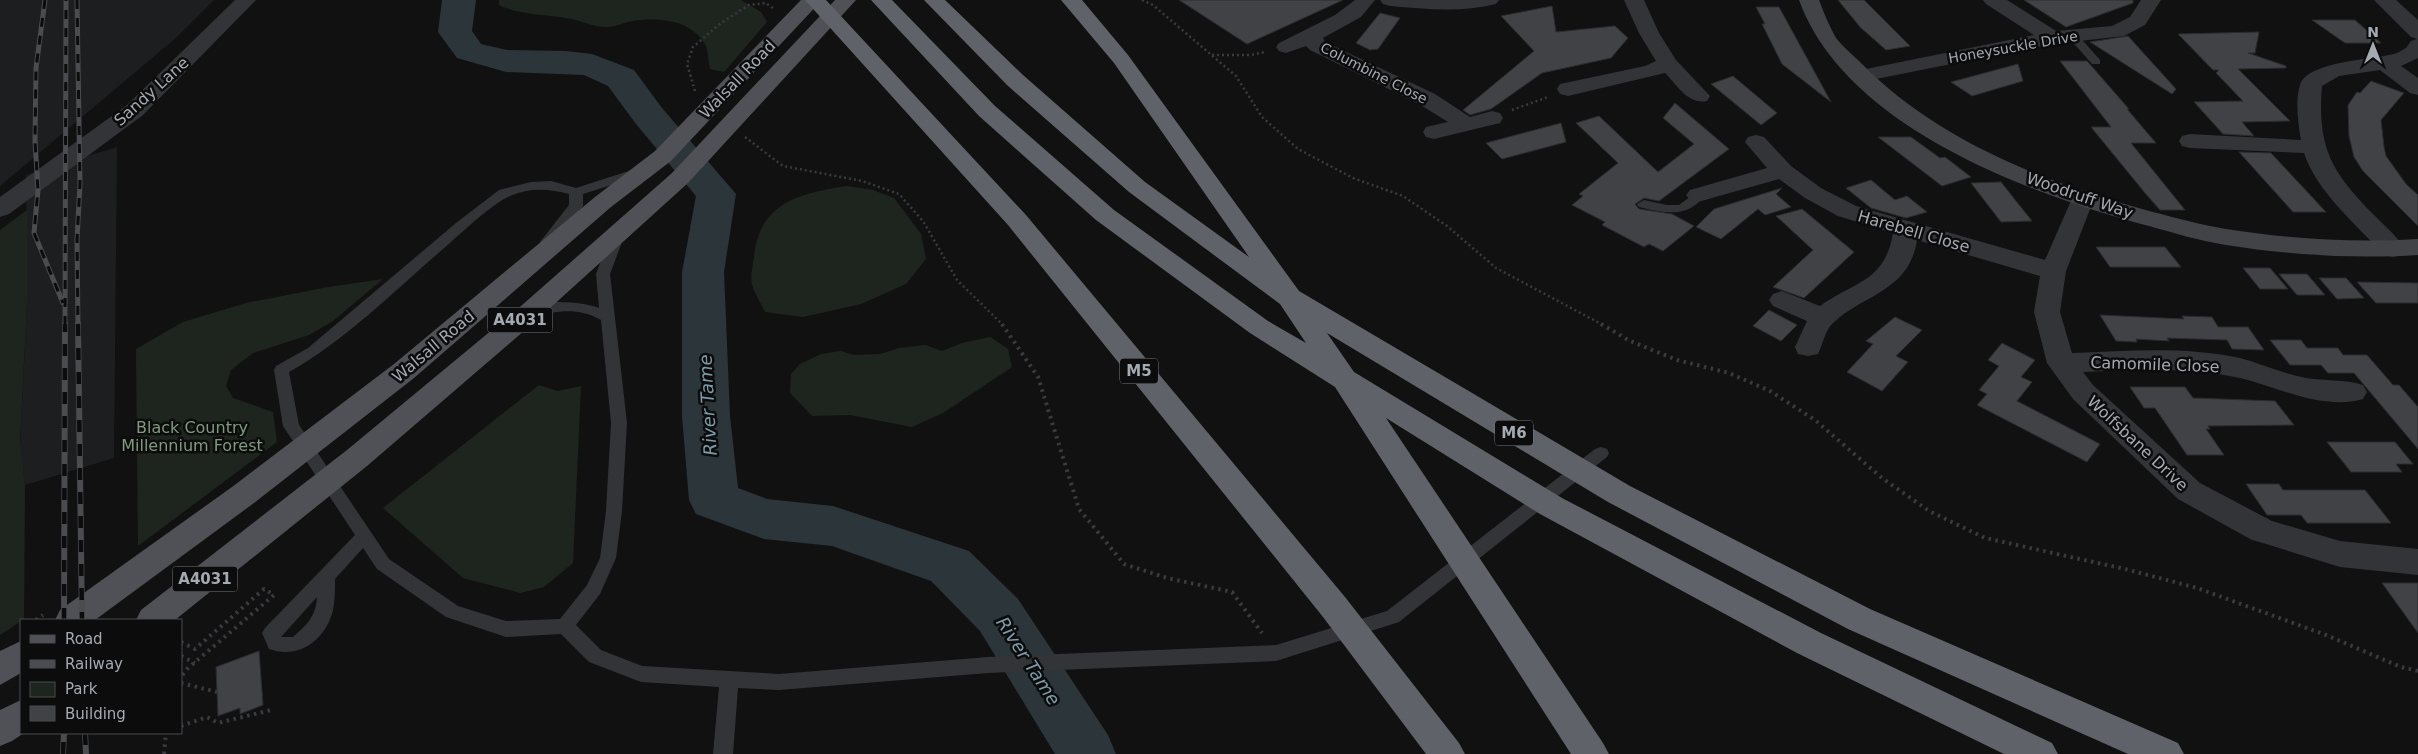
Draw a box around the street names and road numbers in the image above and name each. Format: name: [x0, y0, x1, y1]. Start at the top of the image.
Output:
street label: Honeysuckle Drive: [1947, 28, 2079, 66]
street label: Walsall Road: [695, 36, 779, 122]
street label: Columbine Close: [1318, 39, 1430, 107]
street label: Sandy Lane: [110, 53, 192, 130]
street label: Woodruff Way: [2024, 168, 2136, 223]
street label: Harebell Close: [1856, 206, 1972, 257]
street label: Walsall Road: [388, 307, 478, 386]
road number: A4031: [488, 308, 552, 332]
street label: Camomile Close: [2090, 353, 2220, 376]
road number: M5: [1120, 358, 1158, 384]
street label: Wolfsbane Drive: [2083, 392, 2192, 495]
road number: M6: [1495, 420, 1533, 446]
road number: A4031: [172, 566, 238, 592]

